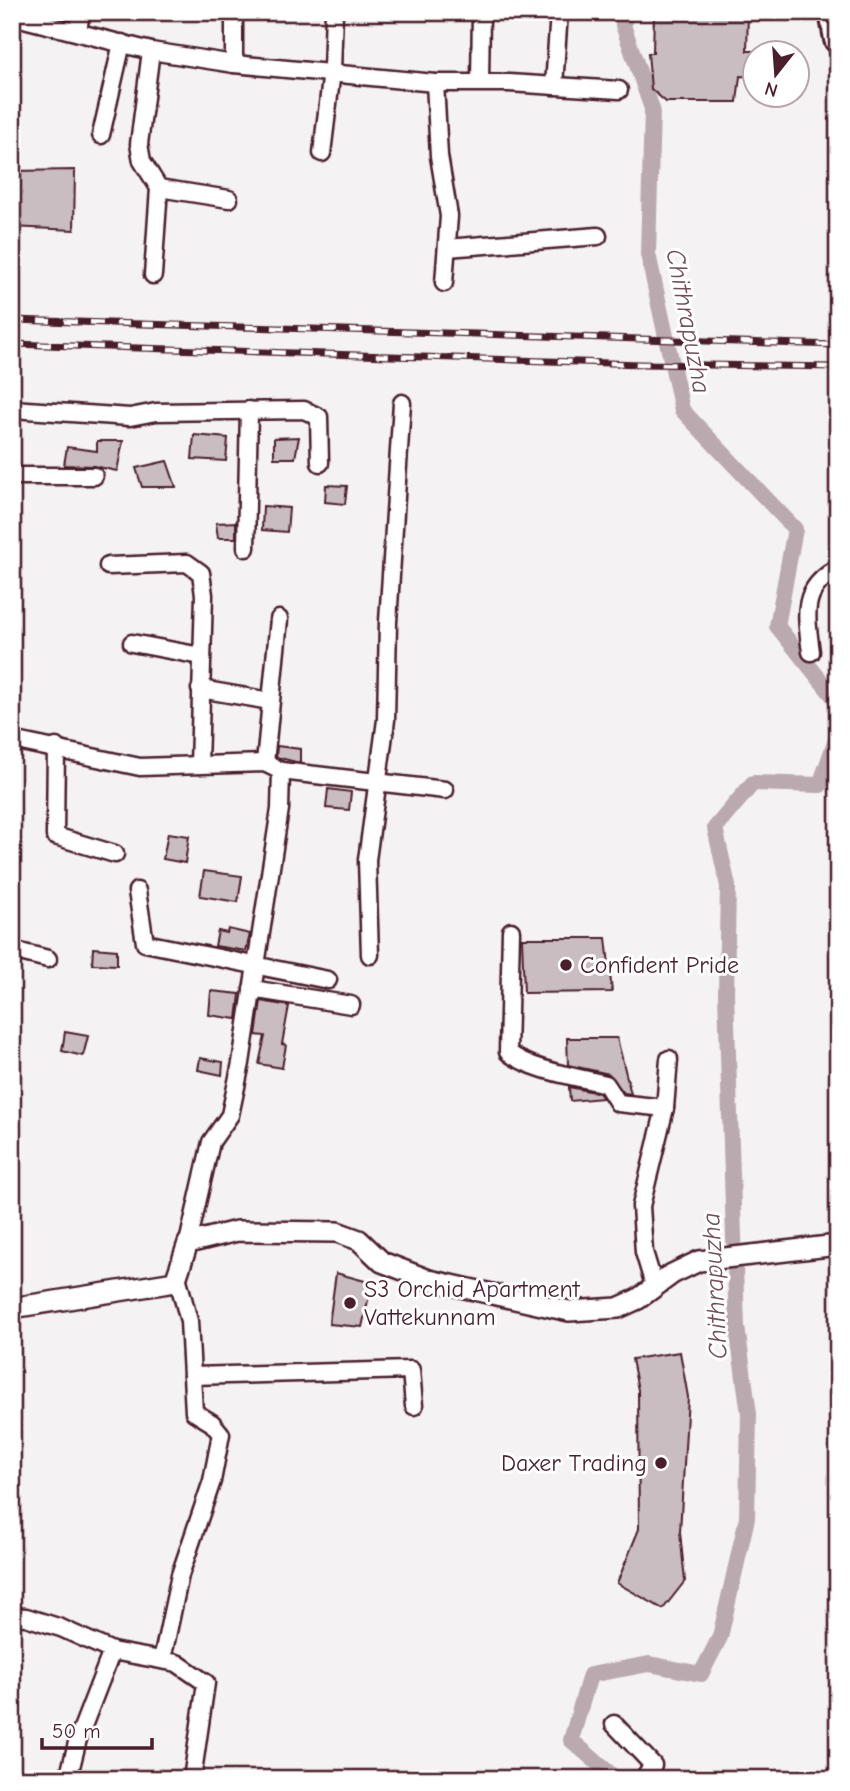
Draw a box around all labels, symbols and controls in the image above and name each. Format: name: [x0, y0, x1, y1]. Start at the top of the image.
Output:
north arrow: [742, 38, 812, 108]
text: N: [762, 77, 780, 102]
water label: Chithrapuzha: [659, 246, 717, 396]
place label: Confident Pride: [580, 951, 739, 979]
marker: Confident Pride: [558, 957, 574, 973]
water label: Chithrapuzha: [696, 1212, 734, 1360]
place label: S3 Orchid Apartment Vattekunnam: [364, 1275, 581, 1331]
marker: S3 Orchid Apartment Vattekunnam: [342, 1295, 358, 1311]
place label: Daxer Trading: [501, 1449, 647, 1477]
marker: Daxer Trading: [653, 1455, 669, 1471]
scale bar: [42, 1707, 152, 1751]
text: 50 m: [52, 1719, 101, 1743]

